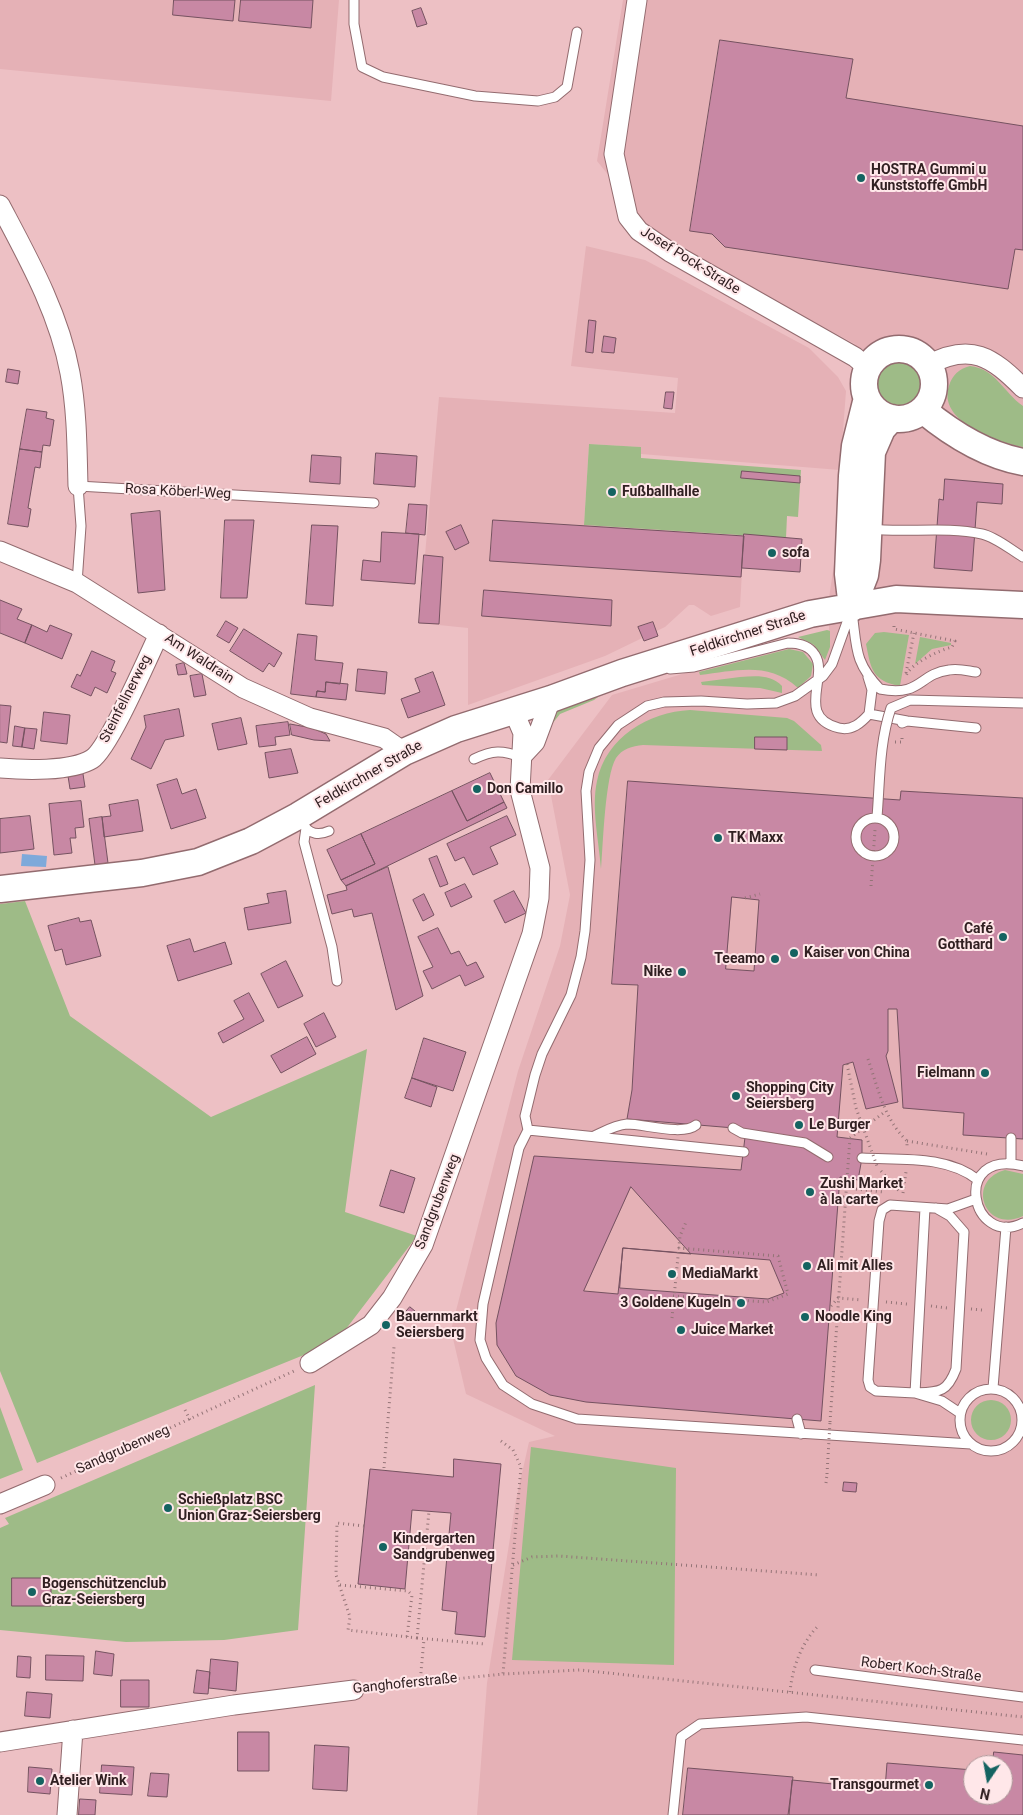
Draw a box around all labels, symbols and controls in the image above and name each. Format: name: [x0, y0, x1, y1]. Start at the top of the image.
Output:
place label: HOSTRA Gummi u Kunststoffe GmbH: [871, 162, 987, 194]
marker: HOSTRA Gummi u Kunststoffe GmbH: [855, 172, 867, 184]
street label: Josef Pock-Straße: [637, 224, 743, 298]
street label: Rosa Köberl-Weg: [124, 481, 232, 503]
place label: Fußballhalle: [622, 484, 699, 500]
marker: Fußballhalle: [606, 486, 618, 498]
place label: sofa: [782, 545, 810, 561]
marker: sofa: [766, 547, 778, 559]
street label: Feldkirchner Straße: [688, 607, 808, 661]
street label: Am Waldrain: [161, 630, 237, 688]
street label: Steinfellnerweg: [97, 652, 155, 746]
street label: Feldkirchner Straße: [313, 738, 425, 812]
place label: Don Camillo: [487, 781, 563, 797]
marker: Don Camillo: [471, 783, 483, 795]
place label: TK Maxx: [728, 830, 783, 846]
marker: TK Maxx: [712, 832, 724, 844]
place label: Café Gotthard: [938, 921, 993, 954]
marker: Café Gotthard: [997, 931, 1009, 943]
place label: Kaiser von China: [804, 945, 910, 961]
marker: Kaiser von China: [788, 947, 800, 959]
place label: Teeamo: [714, 951, 765, 967]
marker: Teeamo: [769, 953, 781, 965]
place label: Nike: [644, 964, 672, 980]
marker: Nike: [676, 966, 688, 978]
place label: Fielmann: [917, 1065, 975, 1081]
marker: Fielmann: [979, 1067, 991, 1079]
place label: Shopping City Seiersberg: [746, 1080, 834, 1112]
marker: Shopping City Seiersberg: [730, 1090, 742, 1102]
place label: Le Burger: [809, 1117, 870, 1133]
marker: Le Burger: [793, 1119, 805, 1131]
street label: Sandgrubenweg: [412, 1152, 464, 1252]
place label: Zushi Market à la carte: [820, 1176, 903, 1208]
marker: Zushi Market à la carte: [804, 1186, 816, 1198]
place label: Ali mit Alles: [817, 1258, 893, 1274]
marker: Ali mit Alles: [801, 1260, 813, 1272]
place label: MediaMarkt: [682, 1266, 758, 1282]
marker: MediaMarkt: [666, 1268, 678, 1280]
place label: 3 Goldene Kugeln: [620, 1295, 731, 1311]
marker: 3 Goldene Kugeln: [735, 1297, 747, 1309]
place label: Bauernmarkt Seiersberg: [396, 1309, 478, 1341]
place label: Noodle King: [815, 1309, 892, 1325]
marker: Noodle King: [799, 1311, 811, 1323]
marker: Bauernmarkt Seiersberg: [380, 1319, 392, 1331]
place label: Juice Market: [691, 1322, 773, 1338]
marker: Juice Market: [675, 1324, 687, 1336]
street label: Sandgrubenweg: [74, 1422, 172, 1478]
place label: Schießplatz BSC Union Graz-Seiersberg: [178, 1492, 321, 1524]
marker: Schießplatz BSC Union Graz-Seiersberg: [162, 1502, 174, 1514]
place label: Kindergarten Sandgrubenweg: [393, 1531, 495, 1564]
marker: Kindergarten Sandgrubenweg: [377, 1541, 389, 1553]
place label: Bogenschützenclub Graz-Seiersberg: [42, 1576, 166, 1608]
marker: Bogenschützenclub Graz-Seiersberg: [26, 1586, 38, 1598]
street label: Robert Koch-Straße: [860, 1654, 982, 1686]
street label: Ganghoferstraße: [352, 1670, 458, 1698]
north arrow: [963, 1755, 1013, 1805]
place label: Atelier Wink: [50, 1773, 126, 1789]
marker: Atelier Wink: [34, 1775, 46, 1787]
place label: Transgourmet: [830, 1777, 919, 1793]
marker: Transgourmet: [923, 1779, 935, 1791]
text: N: [979, 1785, 992, 1803]

